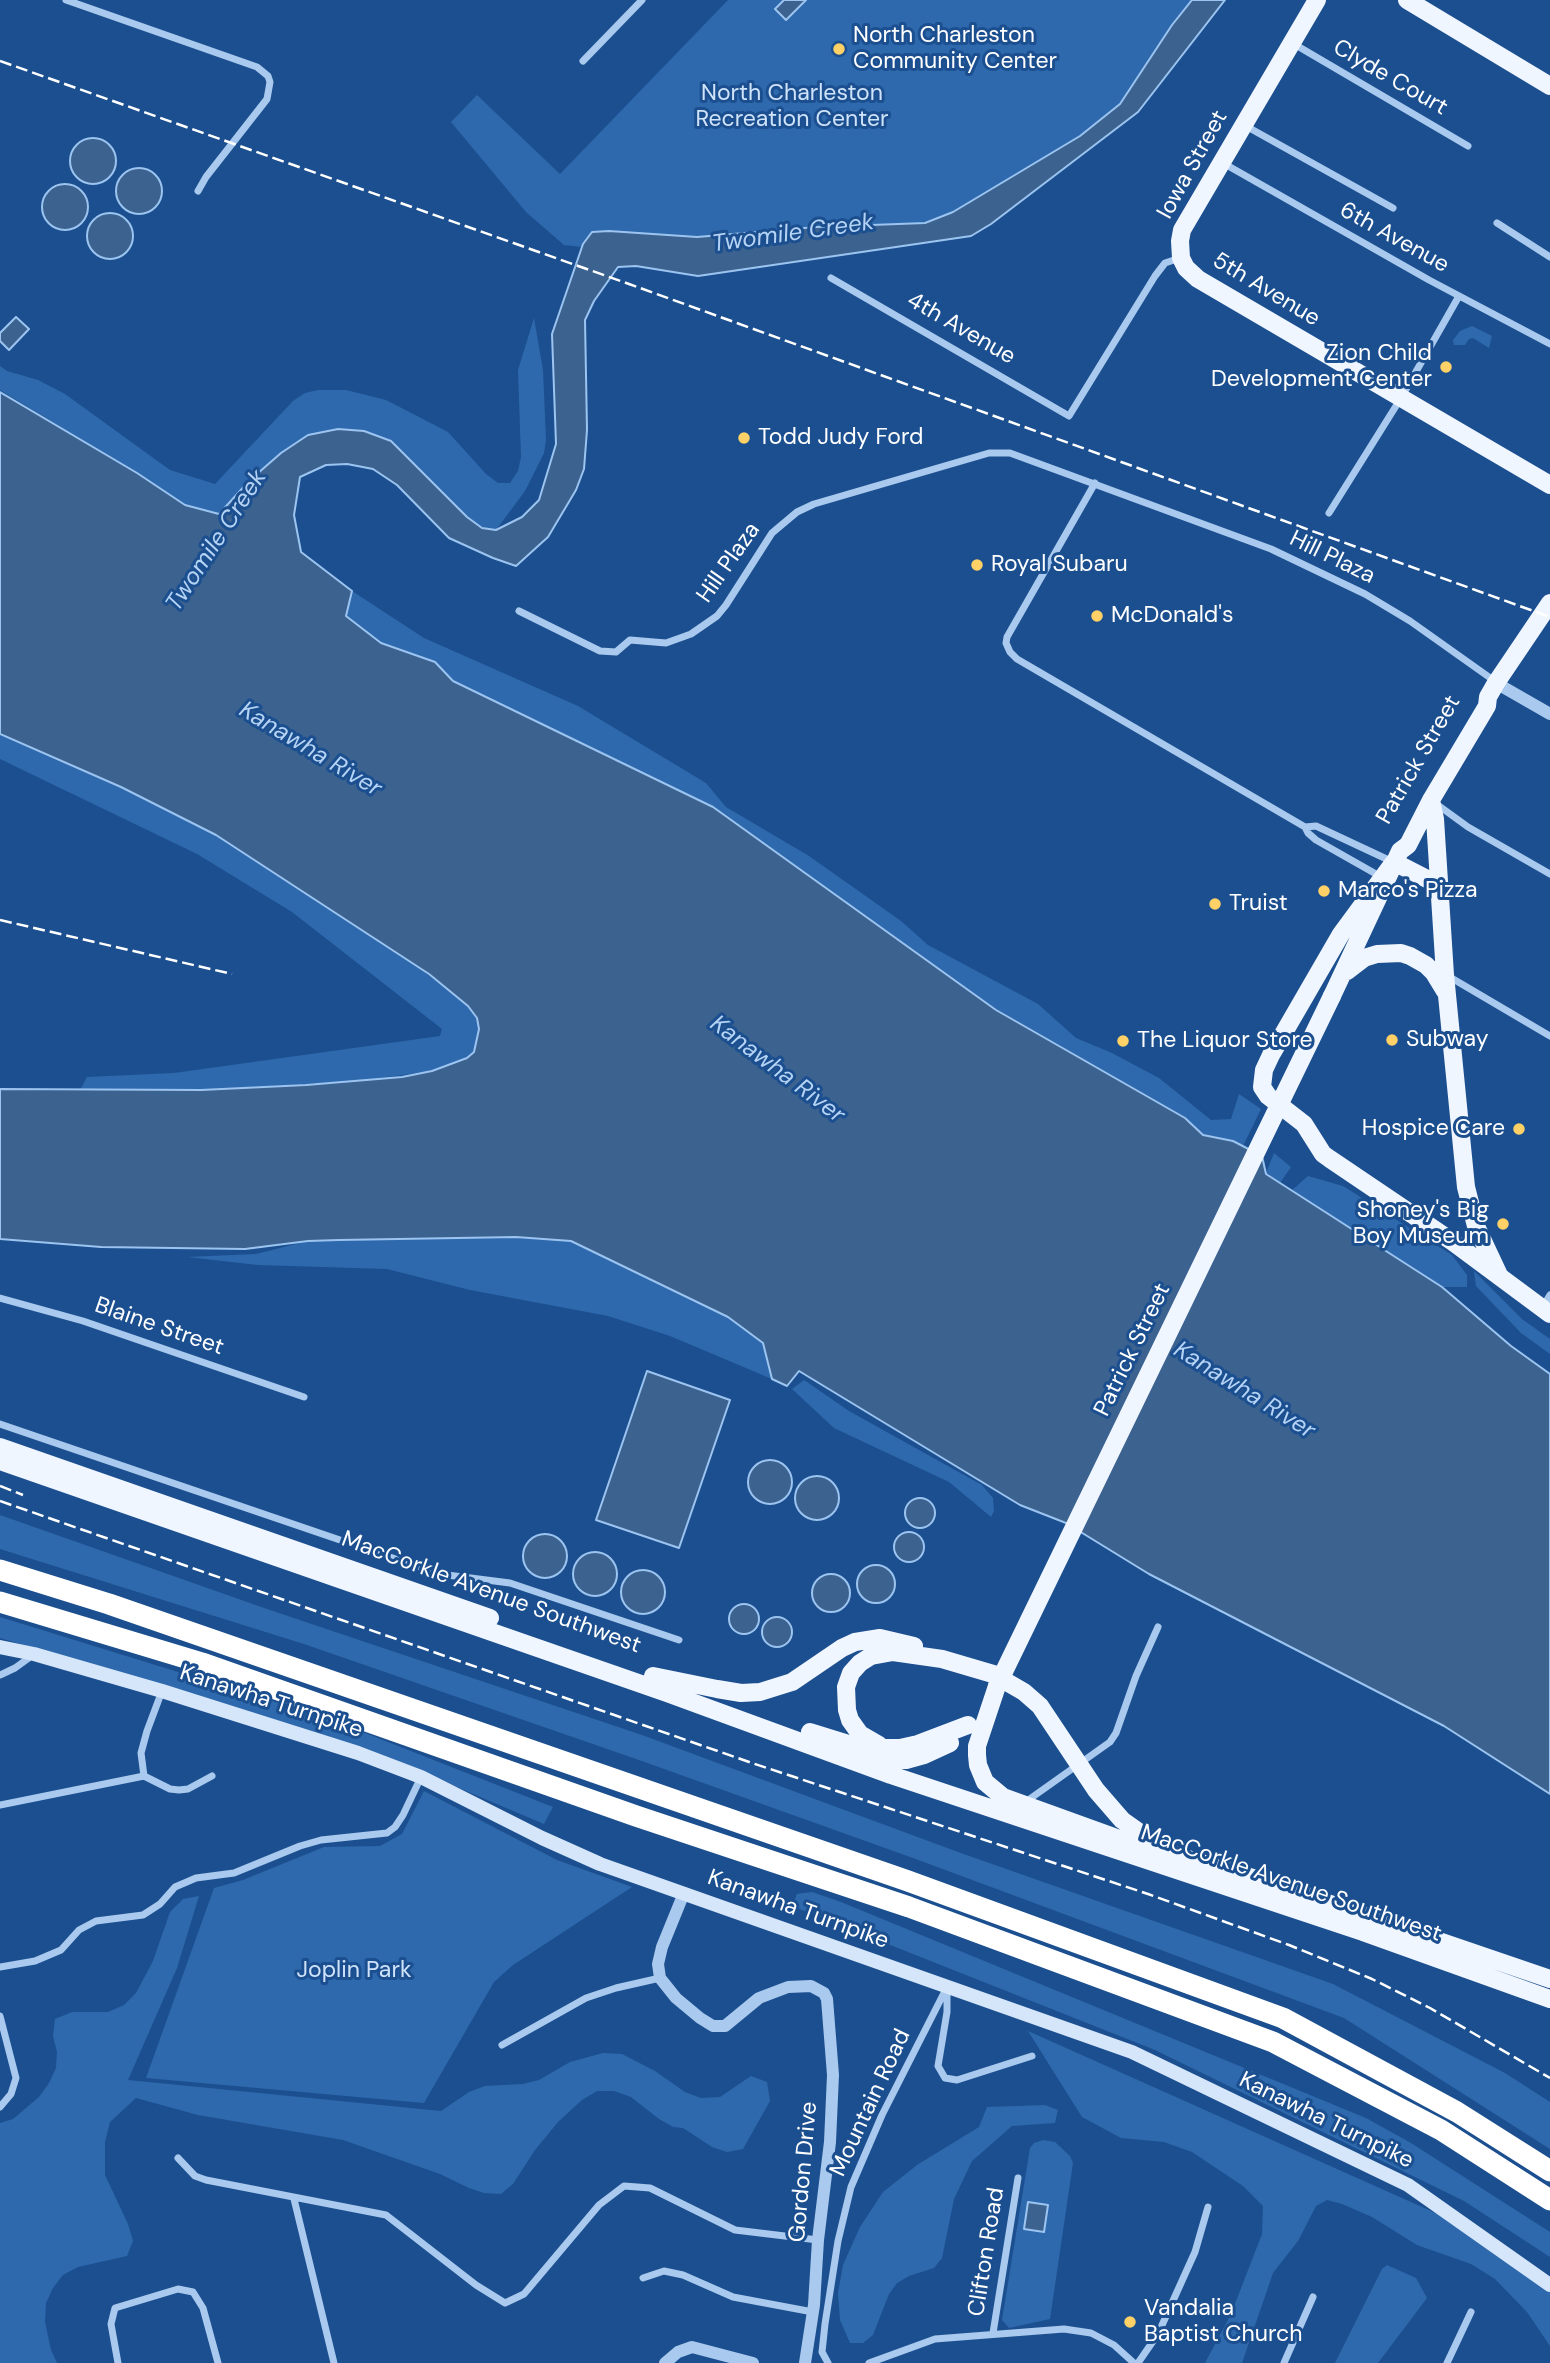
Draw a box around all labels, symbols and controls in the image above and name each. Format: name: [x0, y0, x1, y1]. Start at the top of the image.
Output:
place label: North Charleston Community Center: [853, 22, 1057, 76]
street label: Clyde Court: [1328, 34, 1452, 122]
marker: North Charleston Community Center: [831, 41, 847, 57]
park label: North Charleston Recreation Center: [695, 80, 889, 134]
street label: Iowa Street: [1152, 106, 1234, 224]
street label: 6th Avenue: [1334, 197, 1454, 279]
water label: Twomile Creek: [710, 208, 876, 260]
street label: 5th Avenue: [1207, 247, 1325, 333]
street label: 4th Avenue: [902, 287, 1020, 371]
place label: Zion Child Development Center: [1211, 340, 1432, 394]
marker: Zion Child Development Center: [1438, 359, 1454, 375]
place label: Todd Judy Ford: [758, 424, 923, 452]
marker: Todd Judy Ford: [736, 430, 752, 446]
water label: Twomile Creek: [161, 465, 273, 617]
street label: Hill Plaza: [691, 518, 767, 608]
street label: Hill Plaza: [1285, 526, 1379, 590]
place label: Royal Subaru: [991, 551, 1128, 579]
marker: Royal Subaru: [969, 557, 985, 573]
place label: McDonald's: [1111, 602, 1233, 630]
marker: McDonald's: [1089, 608, 1105, 624]
street label: Patrick Street: [1371, 691, 1467, 829]
water label: Kanawha River: [234, 696, 386, 804]
place label: Marco's Pizza: [1338, 877, 1477, 905]
marker: Marco's Pizza: [1316, 883, 1332, 899]
place label: Truist: [1229, 890, 1288, 918]
marker: Truist: [1207, 896, 1223, 912]
water label: Kanawha River: [704, 1010, 850, 1130]
place label: Subway: [1406, 1026, 1489, 1054]
place label: The Liquor Store: [1137, 1027, 1313, 1055]
marker: Subway: [1384, 1032, 1400, 1048]
marker: The Liquor Store: [1115, 1033, 1131, 1049]
place label: Hospice Care: [1362, 1115, 1505, 1143]
marker: Hospice Care: [1511, 1121, 1527, 1137]
place label: Shoney's Big Boy Museum: [1353, 1197, 1489, 1251]
marker: Shoney's Big Boy Museum: [1495, 1216, 1511, 1232]
street label: Patrick Street: [1089, 1279, 1177, 1421]
street label: Blaine Street: [91, 1292, 227, 1362]
water label: Kanawha River: [1168, 1336, 1320, 1446]
street label: MacCorkle Avenue Southwest: [338, 1526, 644, 1660]
street label: Kanawha Turnpike: [176, 1659, 366, 1745]
street label: MacCorkle Avenue Southwest: [1137, 1819, 1445, 1949]
street label: Kanawha Turnpike: [704, 1864, 892, 1956]
park label: Joplin Park: [297, 1957, 411, 1985]
street label: Mountain Road: [825, 2025, 917, 2181]
street label: Kanawha Turnpike: [1234, 2067, 1418, 2175]
street label: Gordon Drive: [784, 2101, 824, 2243]
street label: Clifton Road: [963, 2186, 1011, 2318]
place label: Vandalia Baptist Church: [1144, 2295, 1302, 2349]
marker: Vandalia Baptist Church: [1122, 2314, 1138, 2330]

